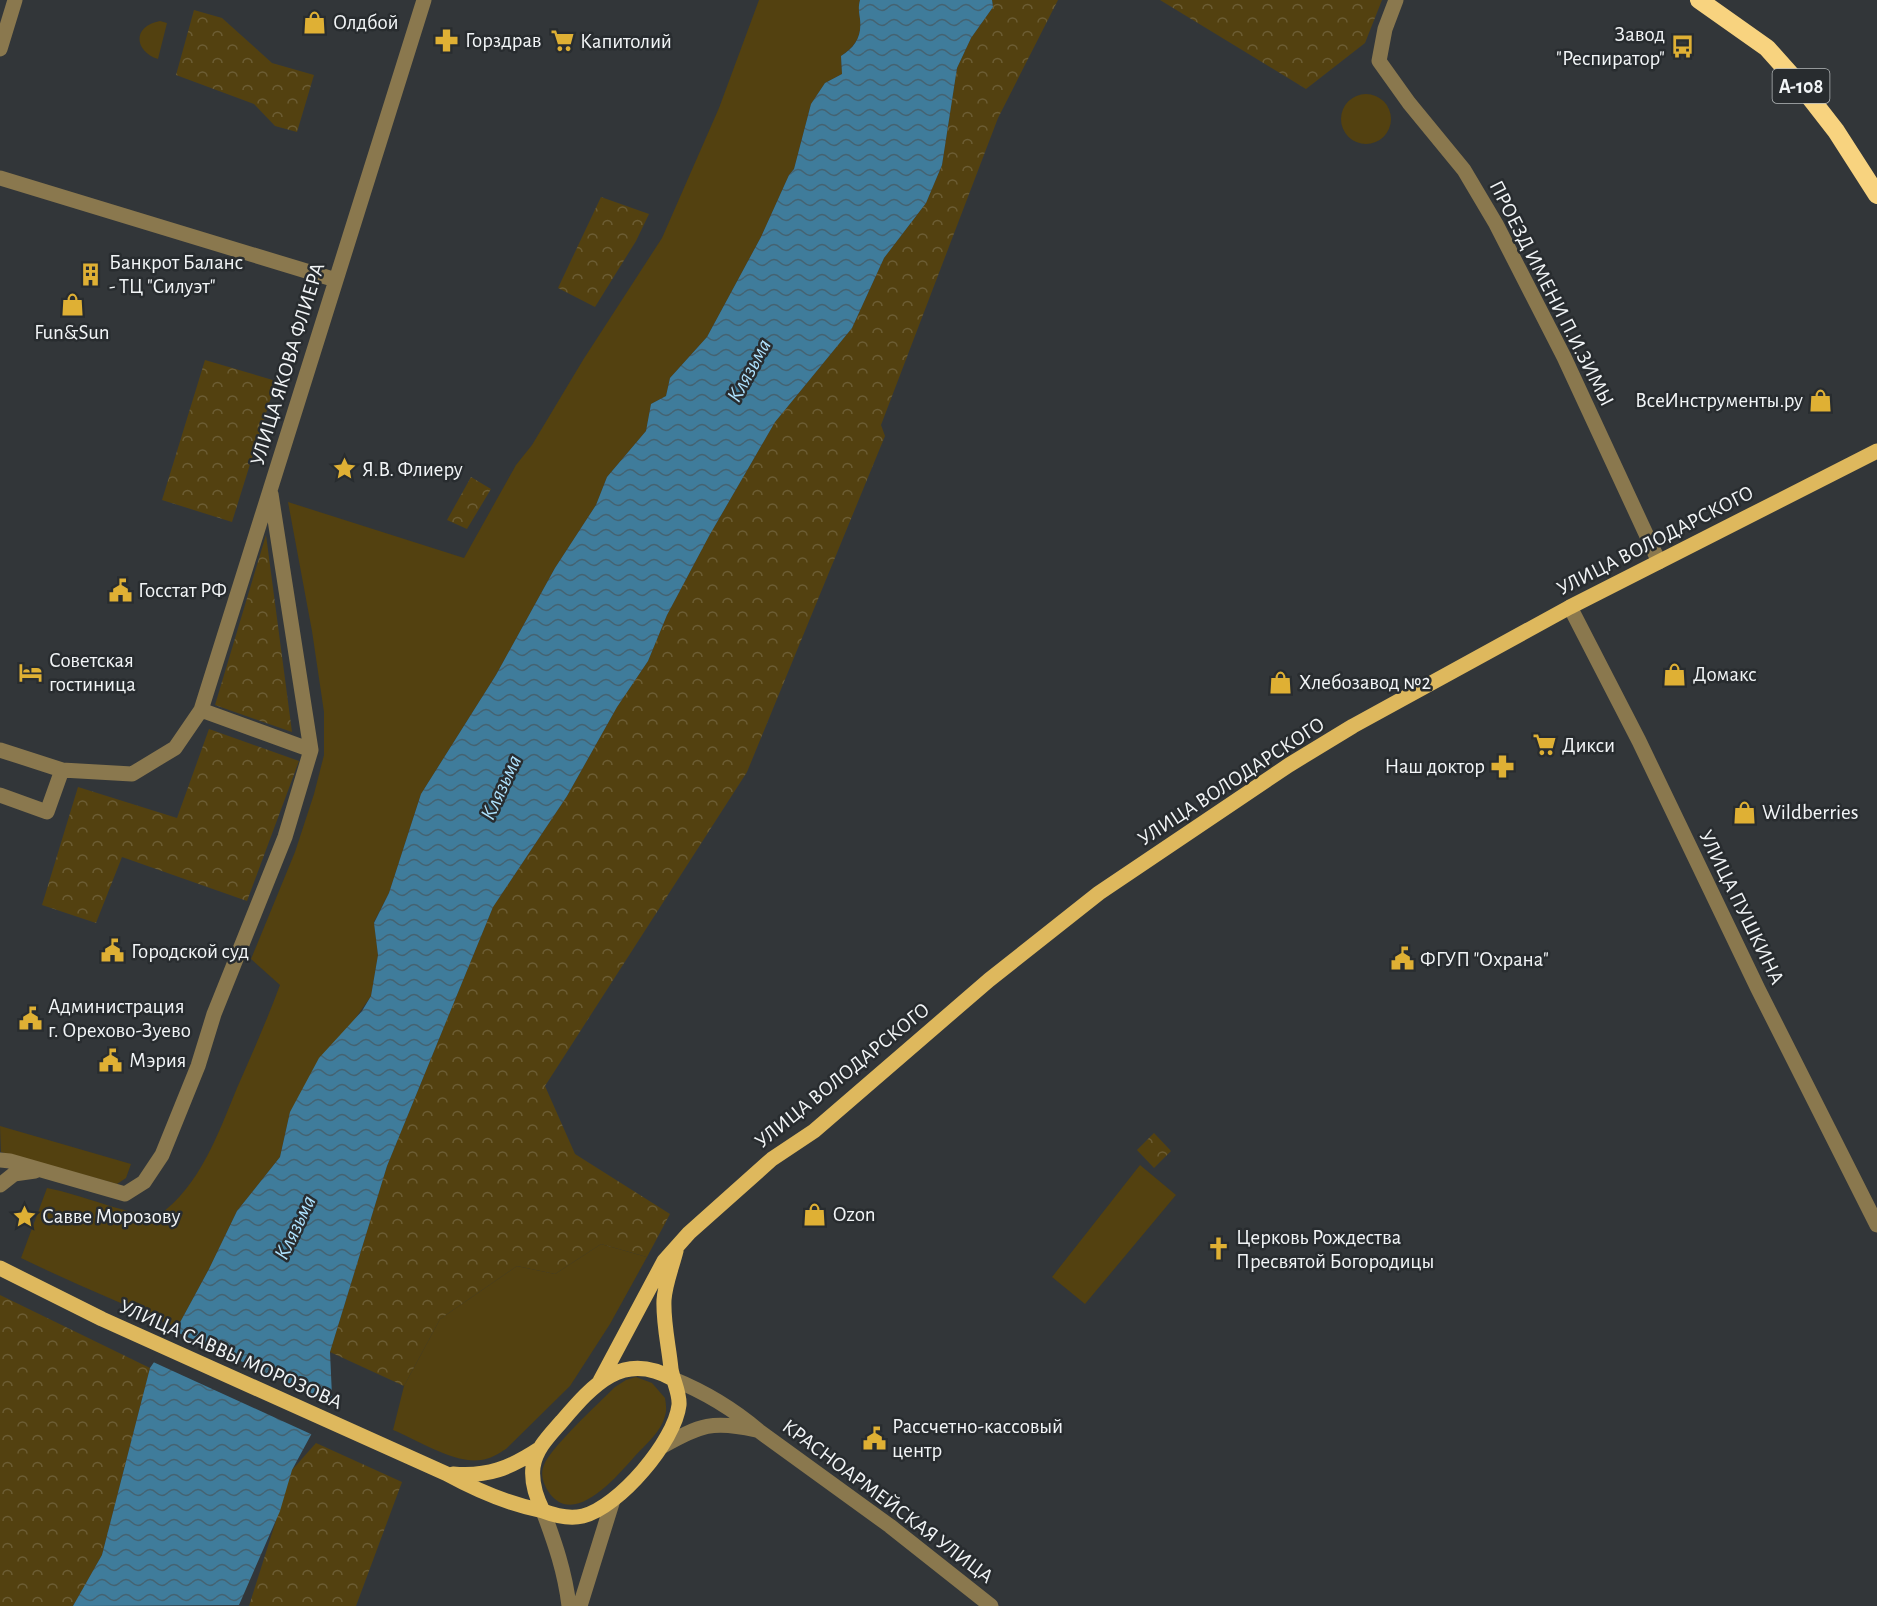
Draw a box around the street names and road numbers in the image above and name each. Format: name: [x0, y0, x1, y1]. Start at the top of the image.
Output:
road number: А-108: [1772, 69, 1830, 103]
street label: ПРОЕЗД ИМЕНИ П.И.ЗИМЫ: [1485, 177, 1618, 410]
street label: УЛИЦА ЯКОВА ФЛИЕРА: [247, 260, 328, 468]
street label: УЛИЦА ВОЛОДАРСКОГО: [1553, 482, 1757, 599]
street label: УЛИЦА ВОЛОДАРСКОГО: [1134, 713, 1328, 850]
street label: УЛИЦА ПУШКИНА: [1695, 827, 1788, 988]
street label: УЛИЦА ВОЛОДАРСКОГО: [751, 999, 934, 1152]
street label: УЛИЦА САВВЫ МОРОЗОВА: [116, 1296, 345, 1413]
street label: КРАСНОАРМЕЙСКАЯ УЛИЦА: [778, 1415, 998, 1587]

